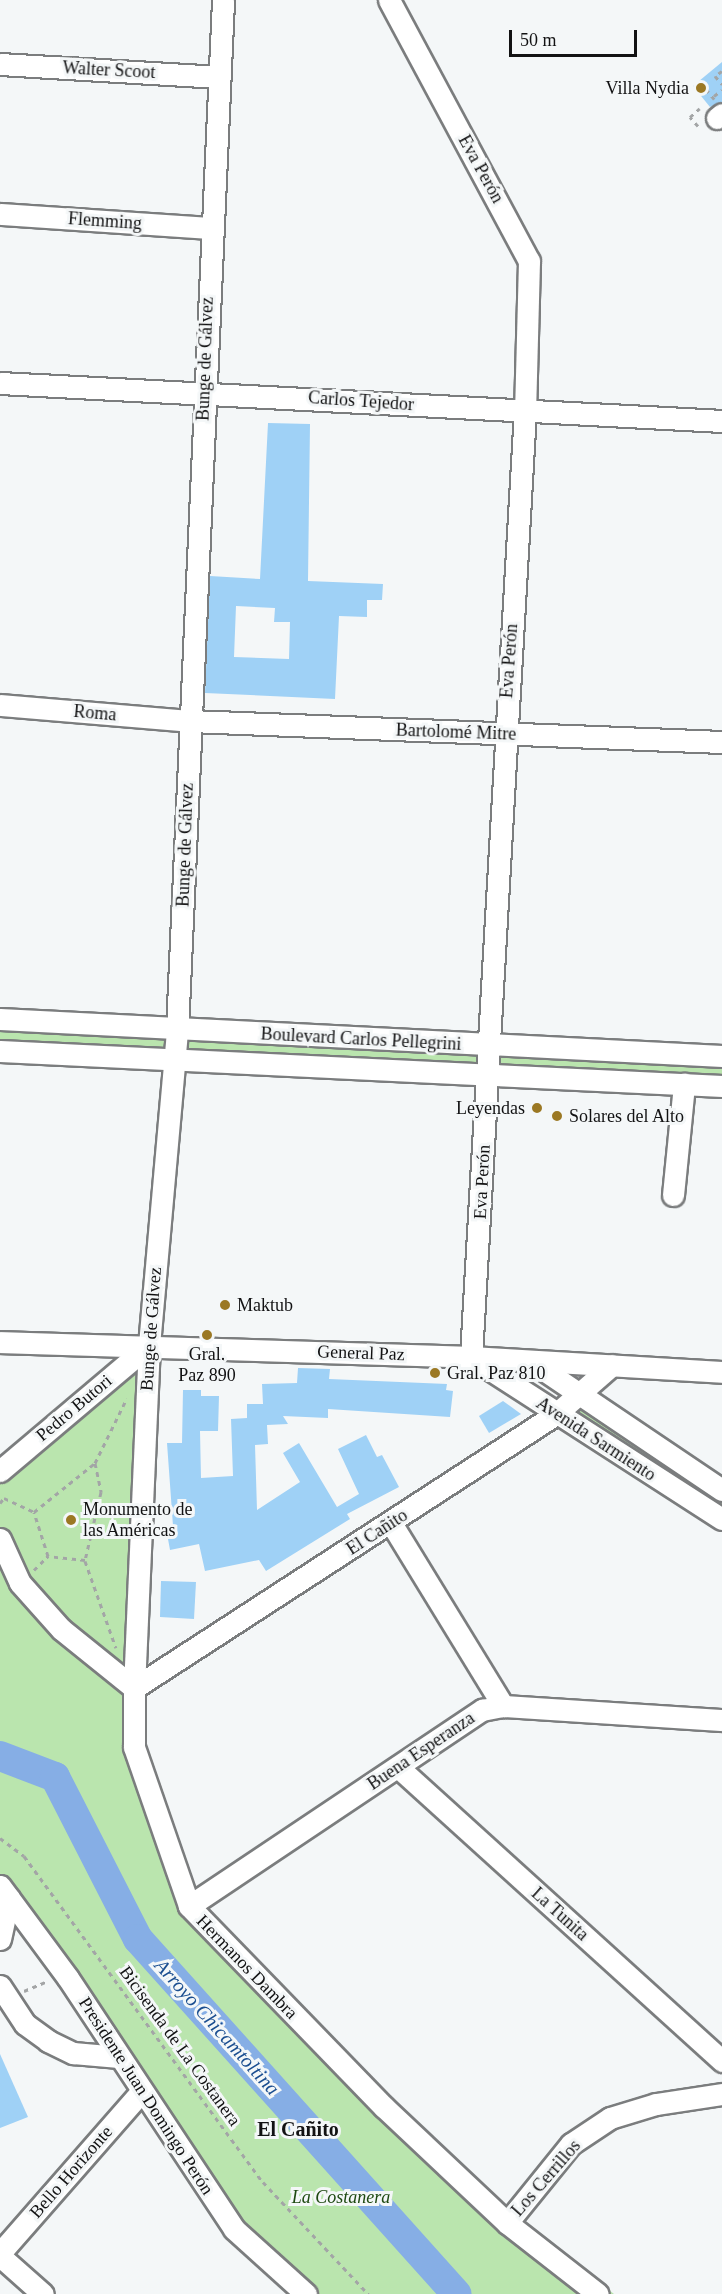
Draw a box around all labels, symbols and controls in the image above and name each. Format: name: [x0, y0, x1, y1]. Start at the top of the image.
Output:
scale bar: [512, 18, 640, 56]
text: 50 m: [520, 30, 557, 50]
street label: Walter Scoot: [62, 57, 156, 83]
place label: Villa Nydia: [606, 77, 689, 99]
marker: Villa Nydia: [694, 81, 708, 95]
street label: Eva Perón: [454, 131, 508, 207]
street label: Flemming: [67, 208, 143, 234]
street label: Bunge de Gálvez: [192, 297, 218, 421]
street label: Carlos Tejedor: [307, 387, 415, 415]
street label: Eva Perón: [496, 623, 522, 699]
street label: Roma: [73, 700, 117, 726]
street label: Bartolomé Mitre: [395, 719, 517, 745]
street label: Bunge de Gálvez: [172, 783, 198, 907]
street label: Boulevard Carlos Pellegrini: [260, 1023, 462, 1055]
place label: Leyendas: [456, 1097, 525, 1119]
marker: Leyendas: [530, 1101, 544, 1115]
place label: Solares del Alto: [569, 1105, 685, 1127]
marker: Solares del Alto: [550, 1109, 564, 1123]
street label: Eva Perón: [469, 1144, 495, 1220]
street label: Bunge de Gálvez: [136, 1266, 166, 1392]
place label: Maktub: [237, 1294, 293, 1316]
marker: Maktub: [218, 1298, 232, 1312]
marker: Gral. Paz 890: [200, 1328, 214, 1342]
street label: General Paz: [317, 1341, 405, 1365]
place label: Gral. Paz 890: [178, 1344, 236, 1386]
place label: Gral. Paz 810: [447, 1362, 545, 1384]
marker: Gral. Paz 810: [428, 1366, 442, 1380]
street label: Pedro Butori: [32, 1370, 116, 1446]
street label: Avenida Sarmiento: [532, 1392, 660, 1486]
place label: Monumento de las Américas: [83, 1499, 192, 1541]
street label: El Cañito: [342, 1504, 412, 1560]
marker: Monumento de las Américas: [64, 1513, 78, 1527]
street label: Buena Esperanza: [363, 1707, 479, 1795]
street label: La Tunita: [527, 1883, 593, 1945]
street label: Hermanos Dambra: [192, 1910, 302, 2024]
water label: Arroyo Chicamtoltina: [149, 1954, 285, 2100]
street label: Bicisenda de La Costanera: [115, 1962, 245, 2130]
street label: Presidente Juan Domingo Perón: [74, 1993, 218, 2199]
district label: El Cañito: [257, 2117, 339, 2141]
street label: Bello Horizonte: [25, 2121, 117, 2223]
street label: Los Cerrillos: [507, 2135, 585, 2221]
park label: La Costanera: [292, 2186, 390, 2208]

